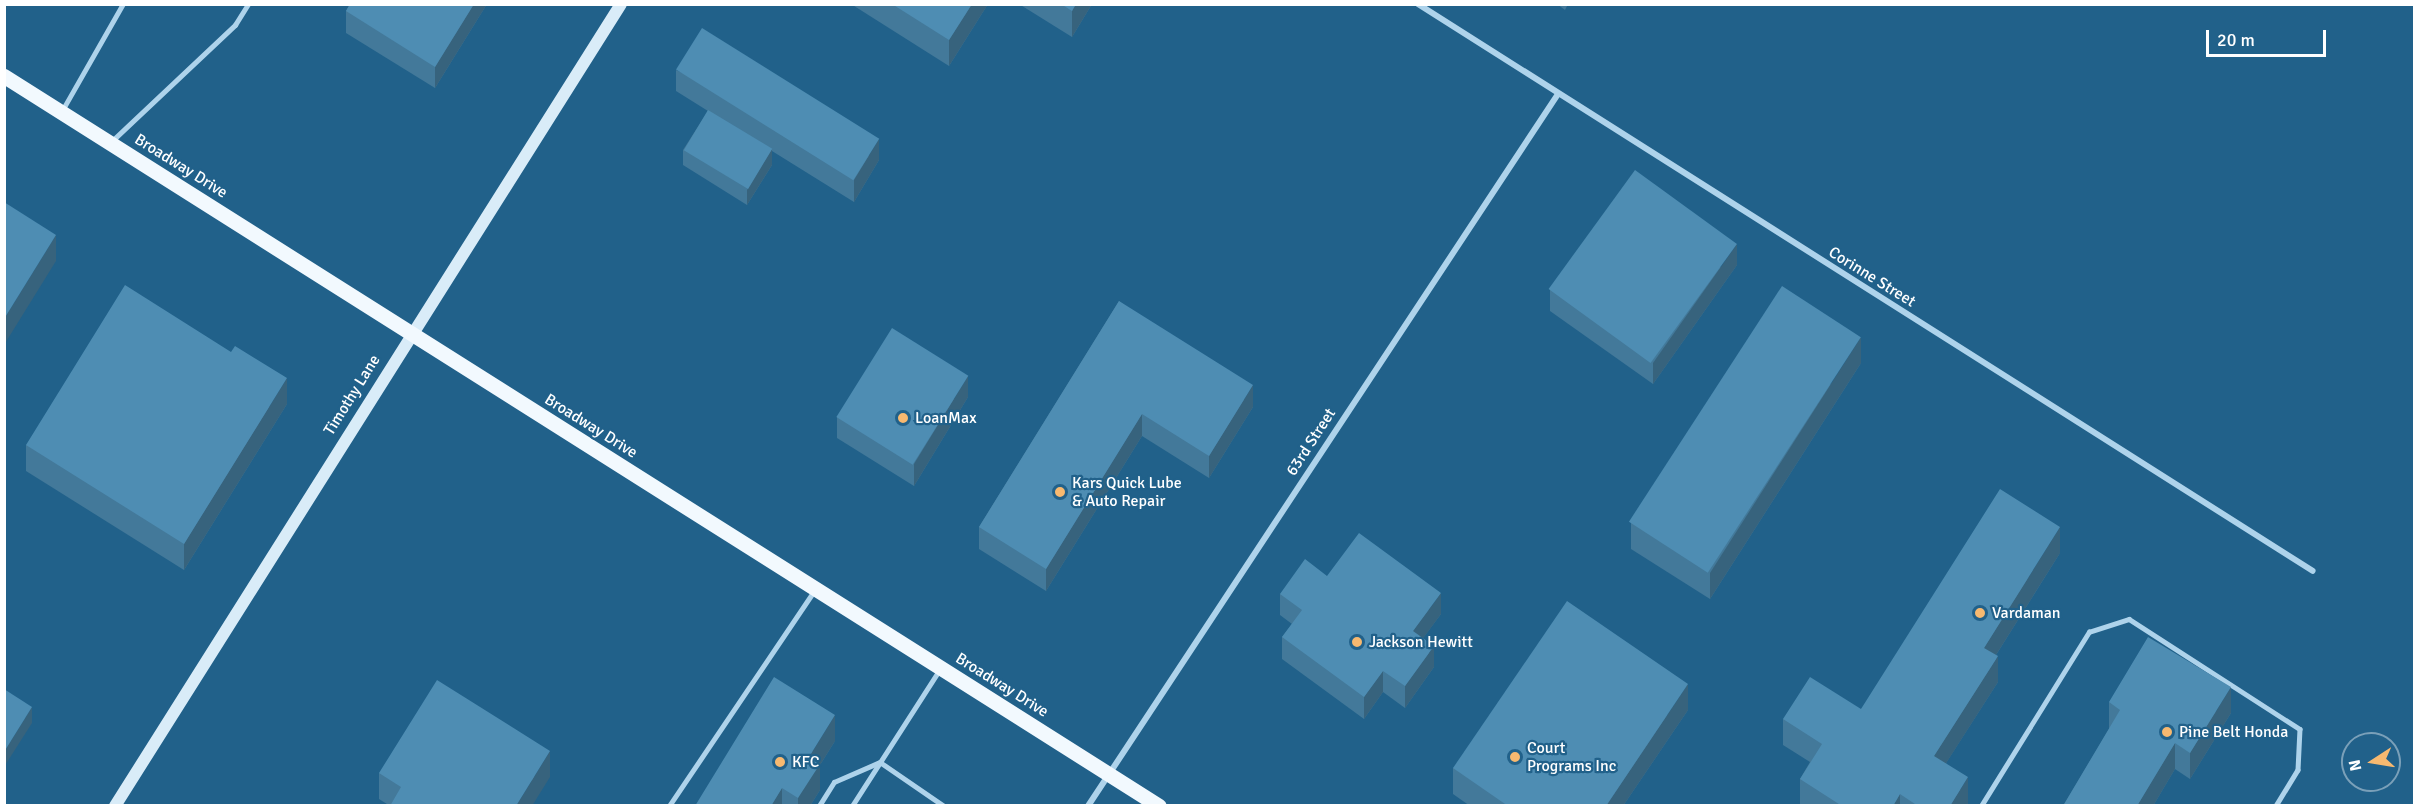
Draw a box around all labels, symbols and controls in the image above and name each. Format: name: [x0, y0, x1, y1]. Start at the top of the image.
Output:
scale bar: [2209, 18, 2329, 56]
text: 20 m: [2217, 29, 2255, 51]
street label: Broadway Drive: [131, 130, 231, 202]
street label: Corinne Street: [1825, 243, 1919, 311]
street label: Timothy Lane: [320, 351, 384, 439]
street label: Broadway Drive: [541, 390, 641, 462]
street label: 63rd Street: [1282, 405, 1340, 479]
place label: LoanMax: [915, 408, 976, 428]
marker: LoanMax: [896, 411, 910, 425]
place label: Kars Quick Lube & Auto Repair: [1072, 473, 1182, 511]
marker: Kars Quick Lube & Auto Repair: [1053, 485, 1067, 499]
place label: Vardaman: [1992, 603, 2061, 623]
marker: Vardaman: [1973, 606, 1987, 620]
place label: Jackson Hewitt: [1369, 632, 1473, 652]
marker: Jackson Hewitt: [1350, 635, 1364, 649]
street label: Broadway Drive: [952, 649, 1052, 721]
place label: Pine Belt Honda: [2179, 722, 2288, 742]
marker: Pine Belt Honda: [2160, 725, 2174, 739]
north arrow: [2341, 732, 2401, 792]
place label: Court Programs Inc: [1527, 738, 1616, 776]
marker: Court Programs Inc: [1508, 750, 1522, 764]
place label: KFC: [792, 752, 819, 772]
marker: KFC: [773, 755, 787, 769]
text: N: [2344, 758, 2366, 773]

